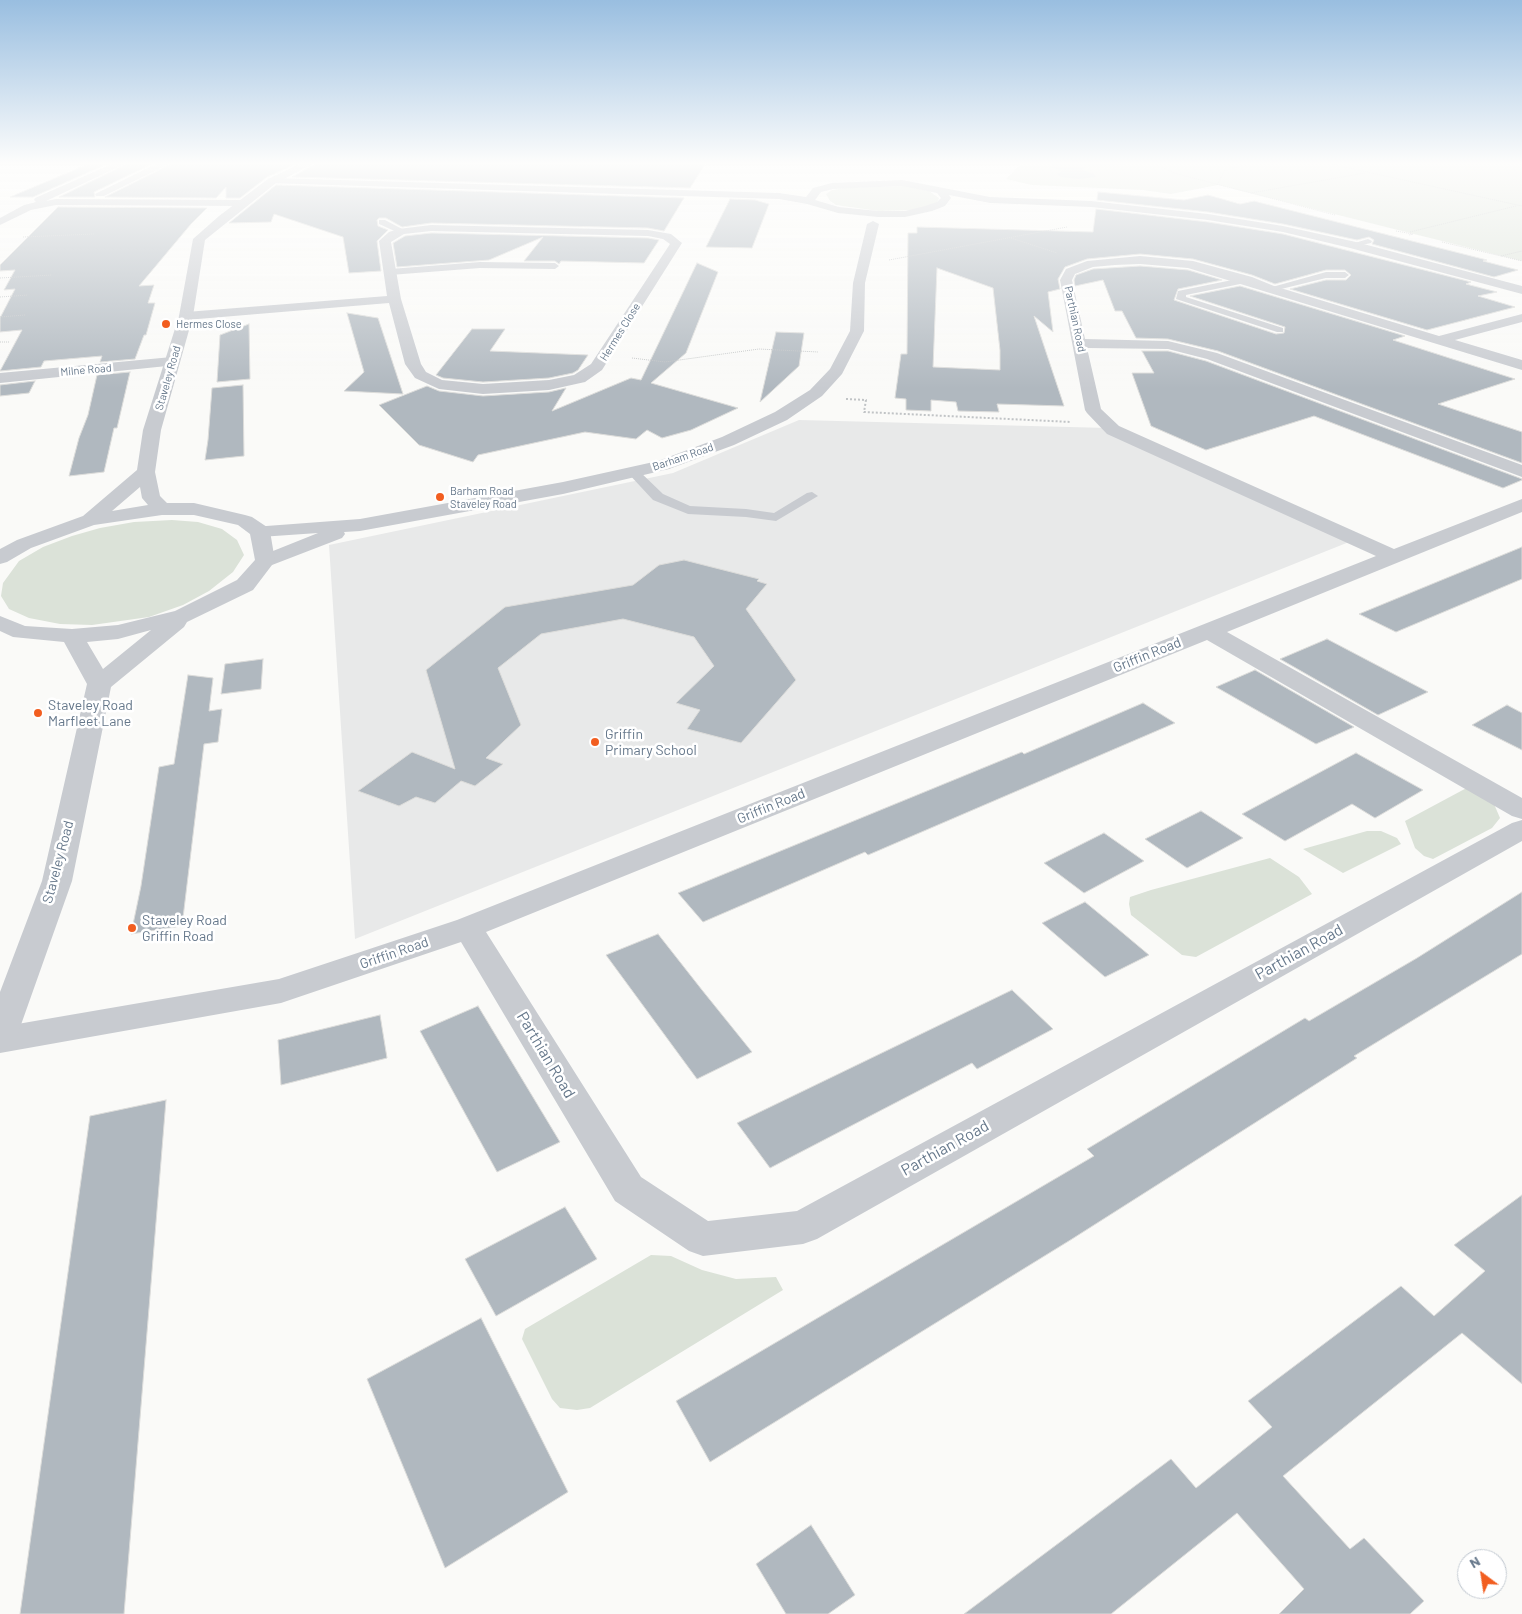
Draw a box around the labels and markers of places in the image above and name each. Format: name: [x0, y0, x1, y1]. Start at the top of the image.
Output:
place label: Hermes Close: [176, 317, 242, 331]
marker: Hermes Close: [160, 318, 172, 330]
place label: Barham Road Staveley Road: [450, 484, 517, 510]
marker: Barham Road Staveley Road: [434, 491, 446, 503]
place label: Staveley Road Marfleet Lane: [48, 697, 133, 730]
marker: Staveley Road Marfleet Lane: [32, 707, 44, 719]
place label: Griffin Primary School: [605, 726, 697, 759]
marker: Griffin Primary School: [589, 736, 601, 748]
place label: Staveley Road Griffin Road: [142, 912, 227, 944]
marker: Staveley Road Griffin Road: [126, 922, 138, 934]

